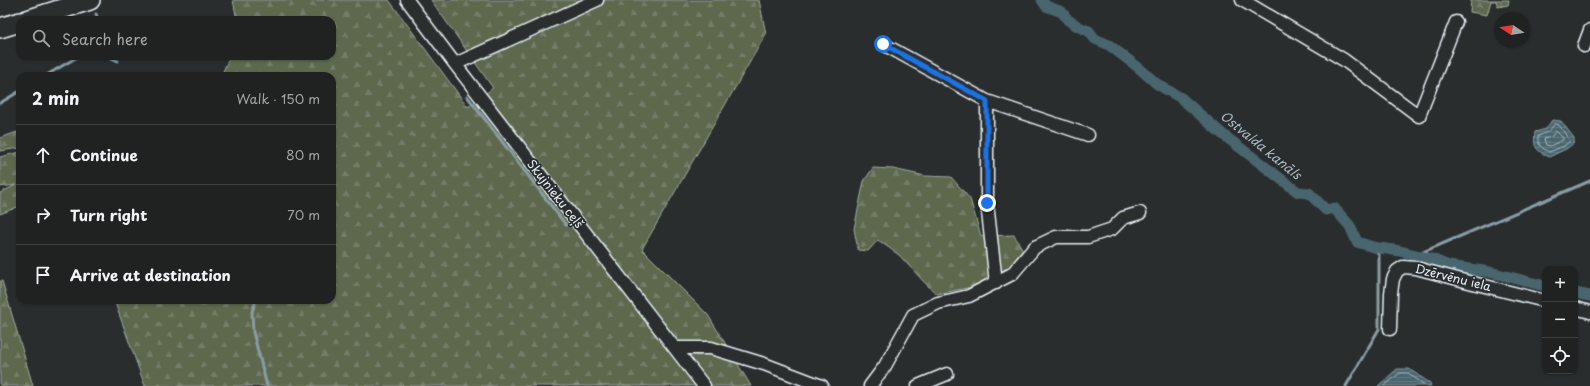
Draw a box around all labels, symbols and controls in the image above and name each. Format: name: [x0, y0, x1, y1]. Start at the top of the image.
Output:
north arrow: [1494, 12, 1530, 48]
search box: [16, 16, 336, 60]
icon: search: [30, 27, 52, 49]
text: Search here: [62, 27, 148, 50]
route start: [874, 35, 892, 53]
text: 2 min: [32, 85, 79, 111]
text: Walk · 150 m: [236, 89, 320, 108]
water label: Ostvalda kanāls: [1217, 106, 1307, 184]
text: Continue: [70, 143, 138, 166]
icon: ahead: [32, 144, 54, 166]
text: 80 m: [286, 145, 320, 164]
street label: Skujnieku ceļš: [523, 155, 589, 232]
route end: [978, 194, 996, 212]
text: Turn right: [70, 203, 147, 226]
icon: right: [32, 204, 54, 226]
text: 70 m: [287, 205, 320, 224]
street label: Dzērvēnu iela: [1413, 259, 1494, 295]
text: Arrive at destination: [70, 263, 231, 286]
icon: arrive: [32, 264, 54, 286]
map controls: [1542, 266, 1578, 374]
button: +: [1542, 266, 1578, 302]
button: −: [1542, 302, 1578, 338]
button: locate: [1542, 338, 1578, 374]

